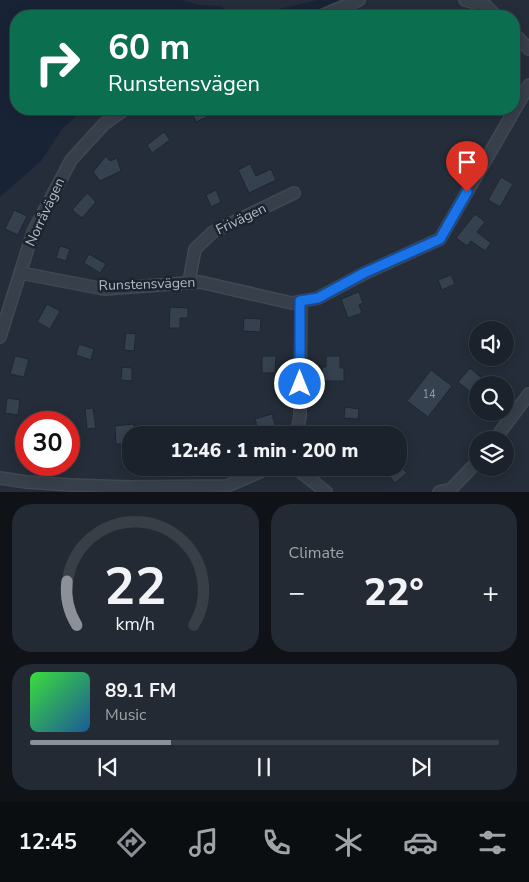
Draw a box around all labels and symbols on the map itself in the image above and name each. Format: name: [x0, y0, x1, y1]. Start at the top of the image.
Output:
pin: [446, 141, 488, 192]
street label: Norråvägen: [21, 175, 69, 249]
street label: Frivägen: [213, 199, 269, 239]
street label: Runstensvägen: [98, 273, 196, 295]
position arrow: [273, 357, 325, 409]
house number: 14: [422, 387, 436, 402]
speed limit sign: 30: [15, 411, 80, 476]

